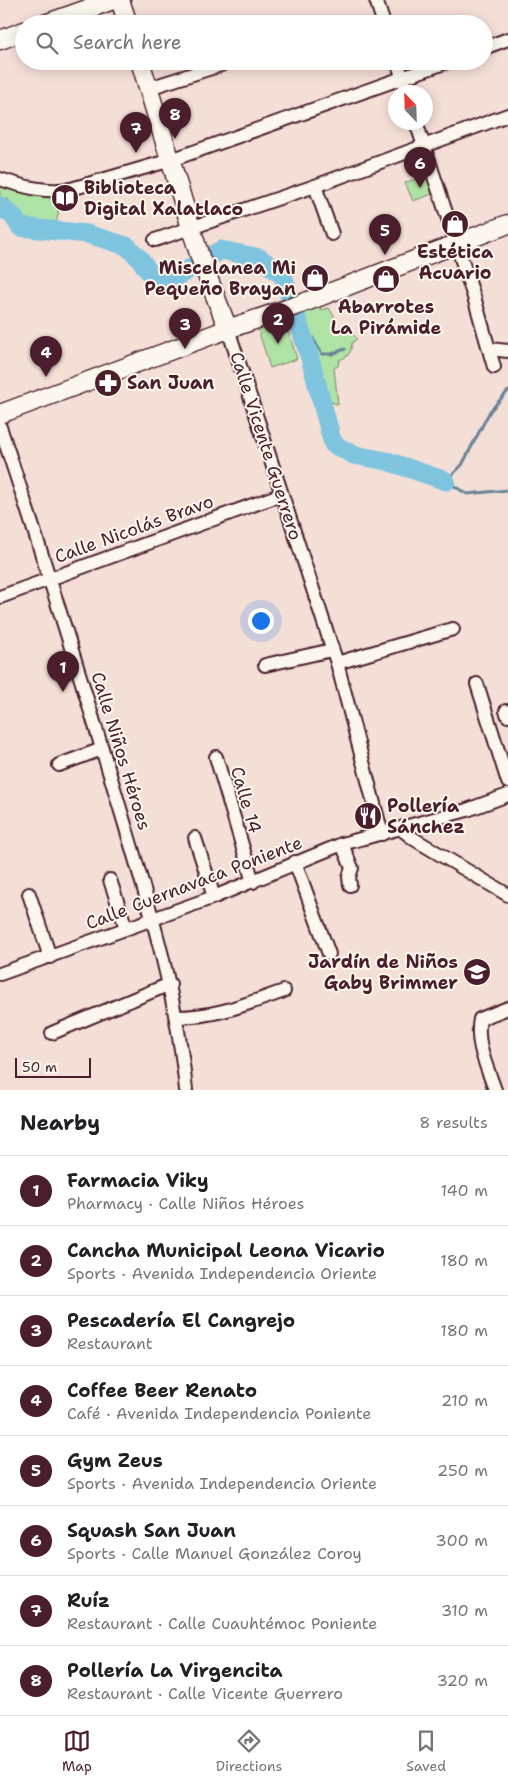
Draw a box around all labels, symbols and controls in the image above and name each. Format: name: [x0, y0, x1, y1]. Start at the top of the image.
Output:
search box: [15, 15, 493, 70]
icon: search: [33, 29, 61, 57]
text: Search here: [73, 30, 182, 55]
north arrow: [388, 85, 433, 130]
pin: 8: [159, 98, 191, 139]
pin: 7: [120, 112, 152, 153]
pin: 6: [404, 147, 436, 188]
place label: Biblioteca Digital Xalatlaco: [84, 176, 243, 221]
library icon: Biblioteca Digital Xalatlaco: [50, 183, 80, 213]
shop icon: Estética Acuario: [440, 209, 470, 239]
pin: 5: [369, 214, 401, 255]
place label: Estética Acuario: [417, 240, 494, 285]
place label: Miscelanea Mi Pequeño Brayan: [144, 256, 296, 301]
shop icon: Miscelanea Mi Pequeño Brayan: [300, 263, 330, 293]
shop icon: Abarrotes La Pirámide: [371, 264, 401, 294]
place label: Abarrotes La Pirámide: [331, 295, 442, 340]
pin: 2: [262, 303, 294, 344]
pin: 3: [169, 308, 201, 349]
pin: 4: [30, 336, 62, 377]
street label: Calle Vicente Guerrero: [224, 349, 308, 543]
pharmacy icon: San Juan: [93, 368, 123, 398]
place label: San Juan: [127, 371, 214, 395]
street label: Calle Nicolás Bravo: [51, 489, 217, 569]
your location: [248, 608, 274, 634]
pin: 1: [47, 651, 79, 692]
street label: Calle Niños Héroes: [86, 669, 156, 833]
street label: Calle 14: [225, 764, 267, 836]
place label: Pollería Sánchez: [387, 794, 465, 839]
restaurant icon: Pollería Sánchez: [353, 801, 383, 831]
street label: Calle Cuernavaca Poniente: [82, 831, 306, 935]
place label: Jardín de Niños Gaby Brimmer: [308, 950, 458, 995]
school or university icon: Jardín de Niños Gaby Brimmer: [462, 957, 492, 987]
scale bar: [15, 1055, 91, 1078]
text: 50 m: [22, 1058, 57, 1076]
text: Nearby: [20, 1109, 100, 1137]
text: 8 results: [419, 1112, 488, 1133]
text: Farmacia Viky: [67, 1168, 209, 1193]
text: 1: [32, 1180, 40, 1201]
text: 140 m: [441, 1180, 488, 1201]
text: Pharmacy · Calle Niños Héroes: [67, 1193, 304, 1214]
text: Cancha Municipal Leona Vicario: [67, 1238, 385, 1263]
text: 2: [30, 1250, 42, 1271]
text: 180 m: [440, 1250, 488, 1271]
text: Sports · Avenida Independencia Oriente: [67, 1263, 377, 1284]
text: Pescadería El Cangrejo: [67, 1308, 295, 1333]
text: 3: [30, 1320, 42, 1341]
text: 180 m: [440, 1320, 488, 1341]
text: Restaurant: [67, 1333, 153, 1354]
text: Coffee Beer Renato: [67, 1378, 257, 1403]
text: 4: [30, 1390, 42, 1411]
text: 210 m: [441, 1390, 488, 1411]
text: Café · Avenida Independencia Poniente: [67, 1403, 371, 1424]
text: Gym Zeus: [67, 1448, 163, 1473]
text: 5: [31, 1460, 41, 1481]
text: 250 m: [437, 1460, 488, 1481]
text: Sports · Avenida Independencia Oriente: [67, 1473, 377, 1494]
text: Squash San Juan: [67, 1518, 236, 1543]
text: 6: [30, 1530, 42, 1551]
text: 300 m: [436, 1530, 488, 1551]
text: Sports · Calle Manuel González Coroy: [67, 1543, 362, 1564]
text: Ruíz: [67, 1588, 110, 1613]
text: 7: [30, 1600, 42, 1621]
text: 310 m: [441, 1600, 488, 1621]
text: Restaurant · Calle Cuauhtémoc Poniente: [67, 1613, 377, 1634]
text: Pollería La Virgencita: [67, 1658, 283, 1683]
text: 8: [30, 1670, 42, 1691]
text: 320 m: [437, 1670, 488, 1691]
text: Restaurant · Calle Vicente Guerrero: [67, 1683, 343, 1704]
tab: Map: [62, 1727, 92, 1775]
tab: Directions: [216, 1727, 282, 1775]
tab: Saved: [406, 1727, 446, 1775]

